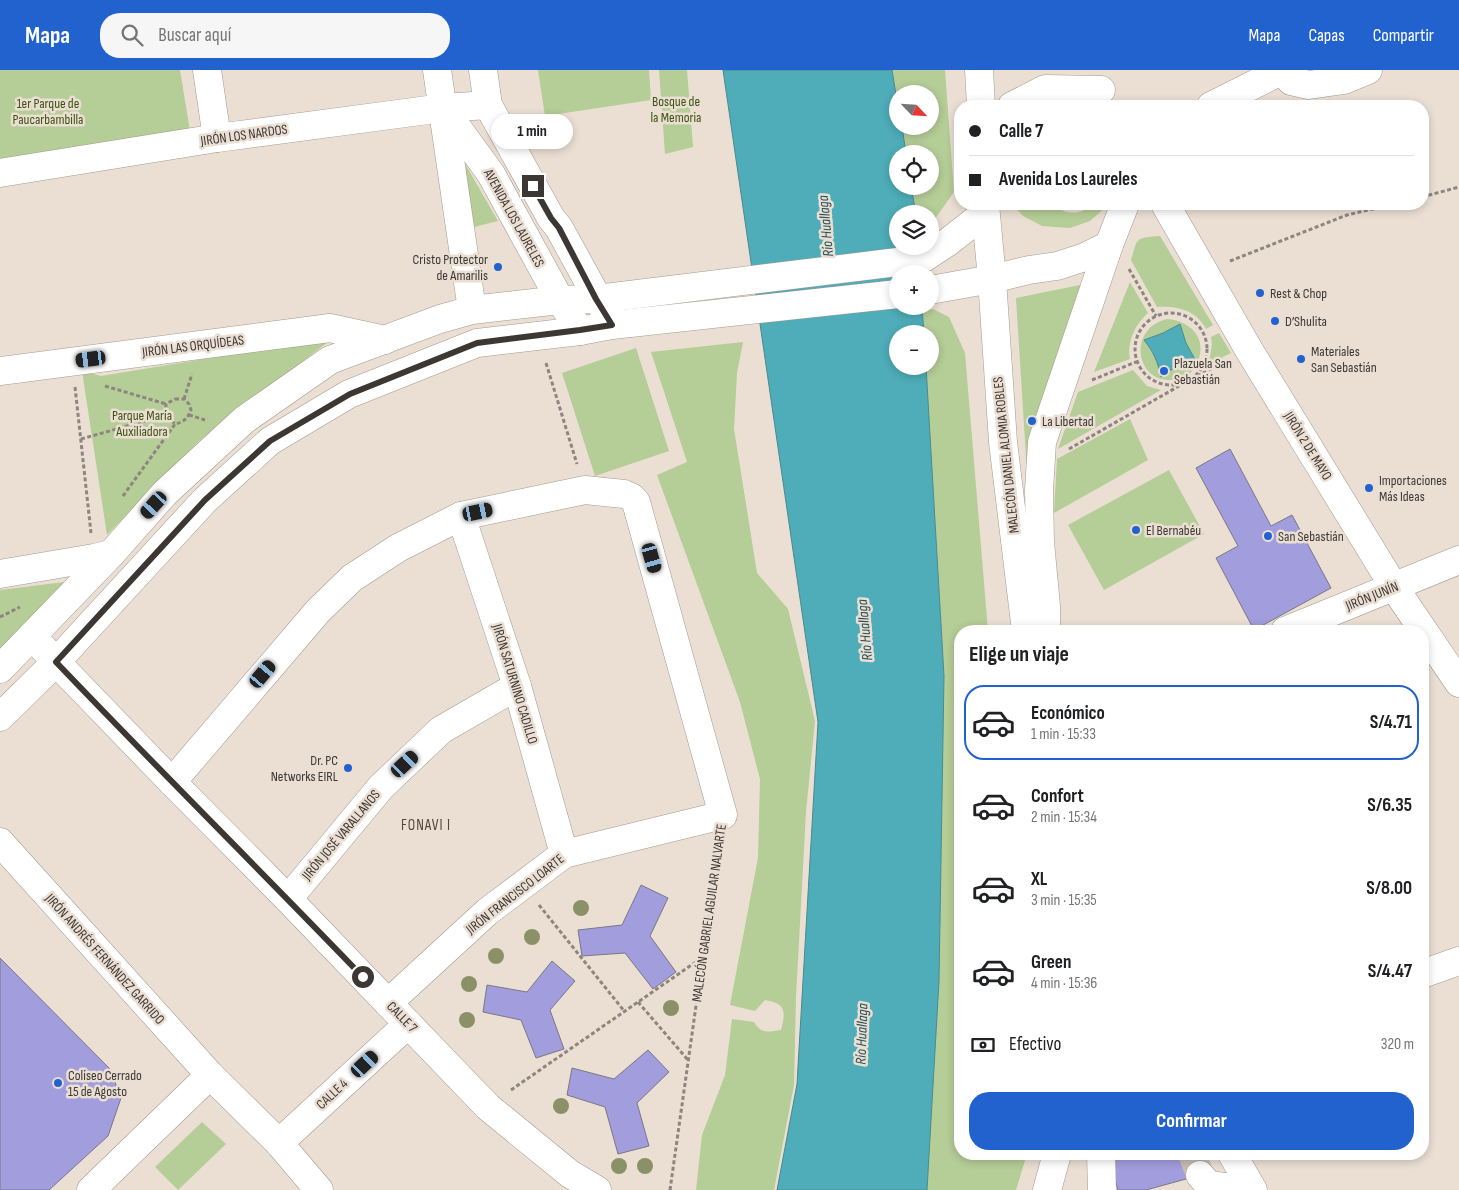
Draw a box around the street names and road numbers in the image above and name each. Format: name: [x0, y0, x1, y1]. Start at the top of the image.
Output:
street label: JIRÓN LOS NARDOS: [198, 120, 289, 150]
street label: AVENIDA LOS LAURELES: [479, 165, 548, 270]
street label: JIRÓN LAS ORQUÍDEAS: [140, 331, 245, 361]
street label: MALECÓN DANIEL ALOMIA ROBLES: [989, 376, 1023, 534]
street label: JIRÓN 2 DE MAYO: [1280, 408, 1336, 483]
street label: JIRÓN JUNÍN: [1342, 578, 1401, 615]
street label: JIRÓN SATURNINO CADILLO: [488, 621, 541, 746]
street label: JIRÓN JOSÉ VARALLANOS: [298, 786, 384, 884]
street label: MALECÓN GABRIEL AGUILAR NALVARTE: [688, 823, 730, 1003]
street label: JIRÓN FRANCISCO LOARTE: [462, 850, 568, 938]
street label: JIRÓN ANDRÉS FERNÁNDEZ GARRIDO: [41, 889, 168, 1028]
street label: CALLE 7: [383, 998, 421, 1036]
street label: CALLE 4: [313, 1075, 351, 1113]

